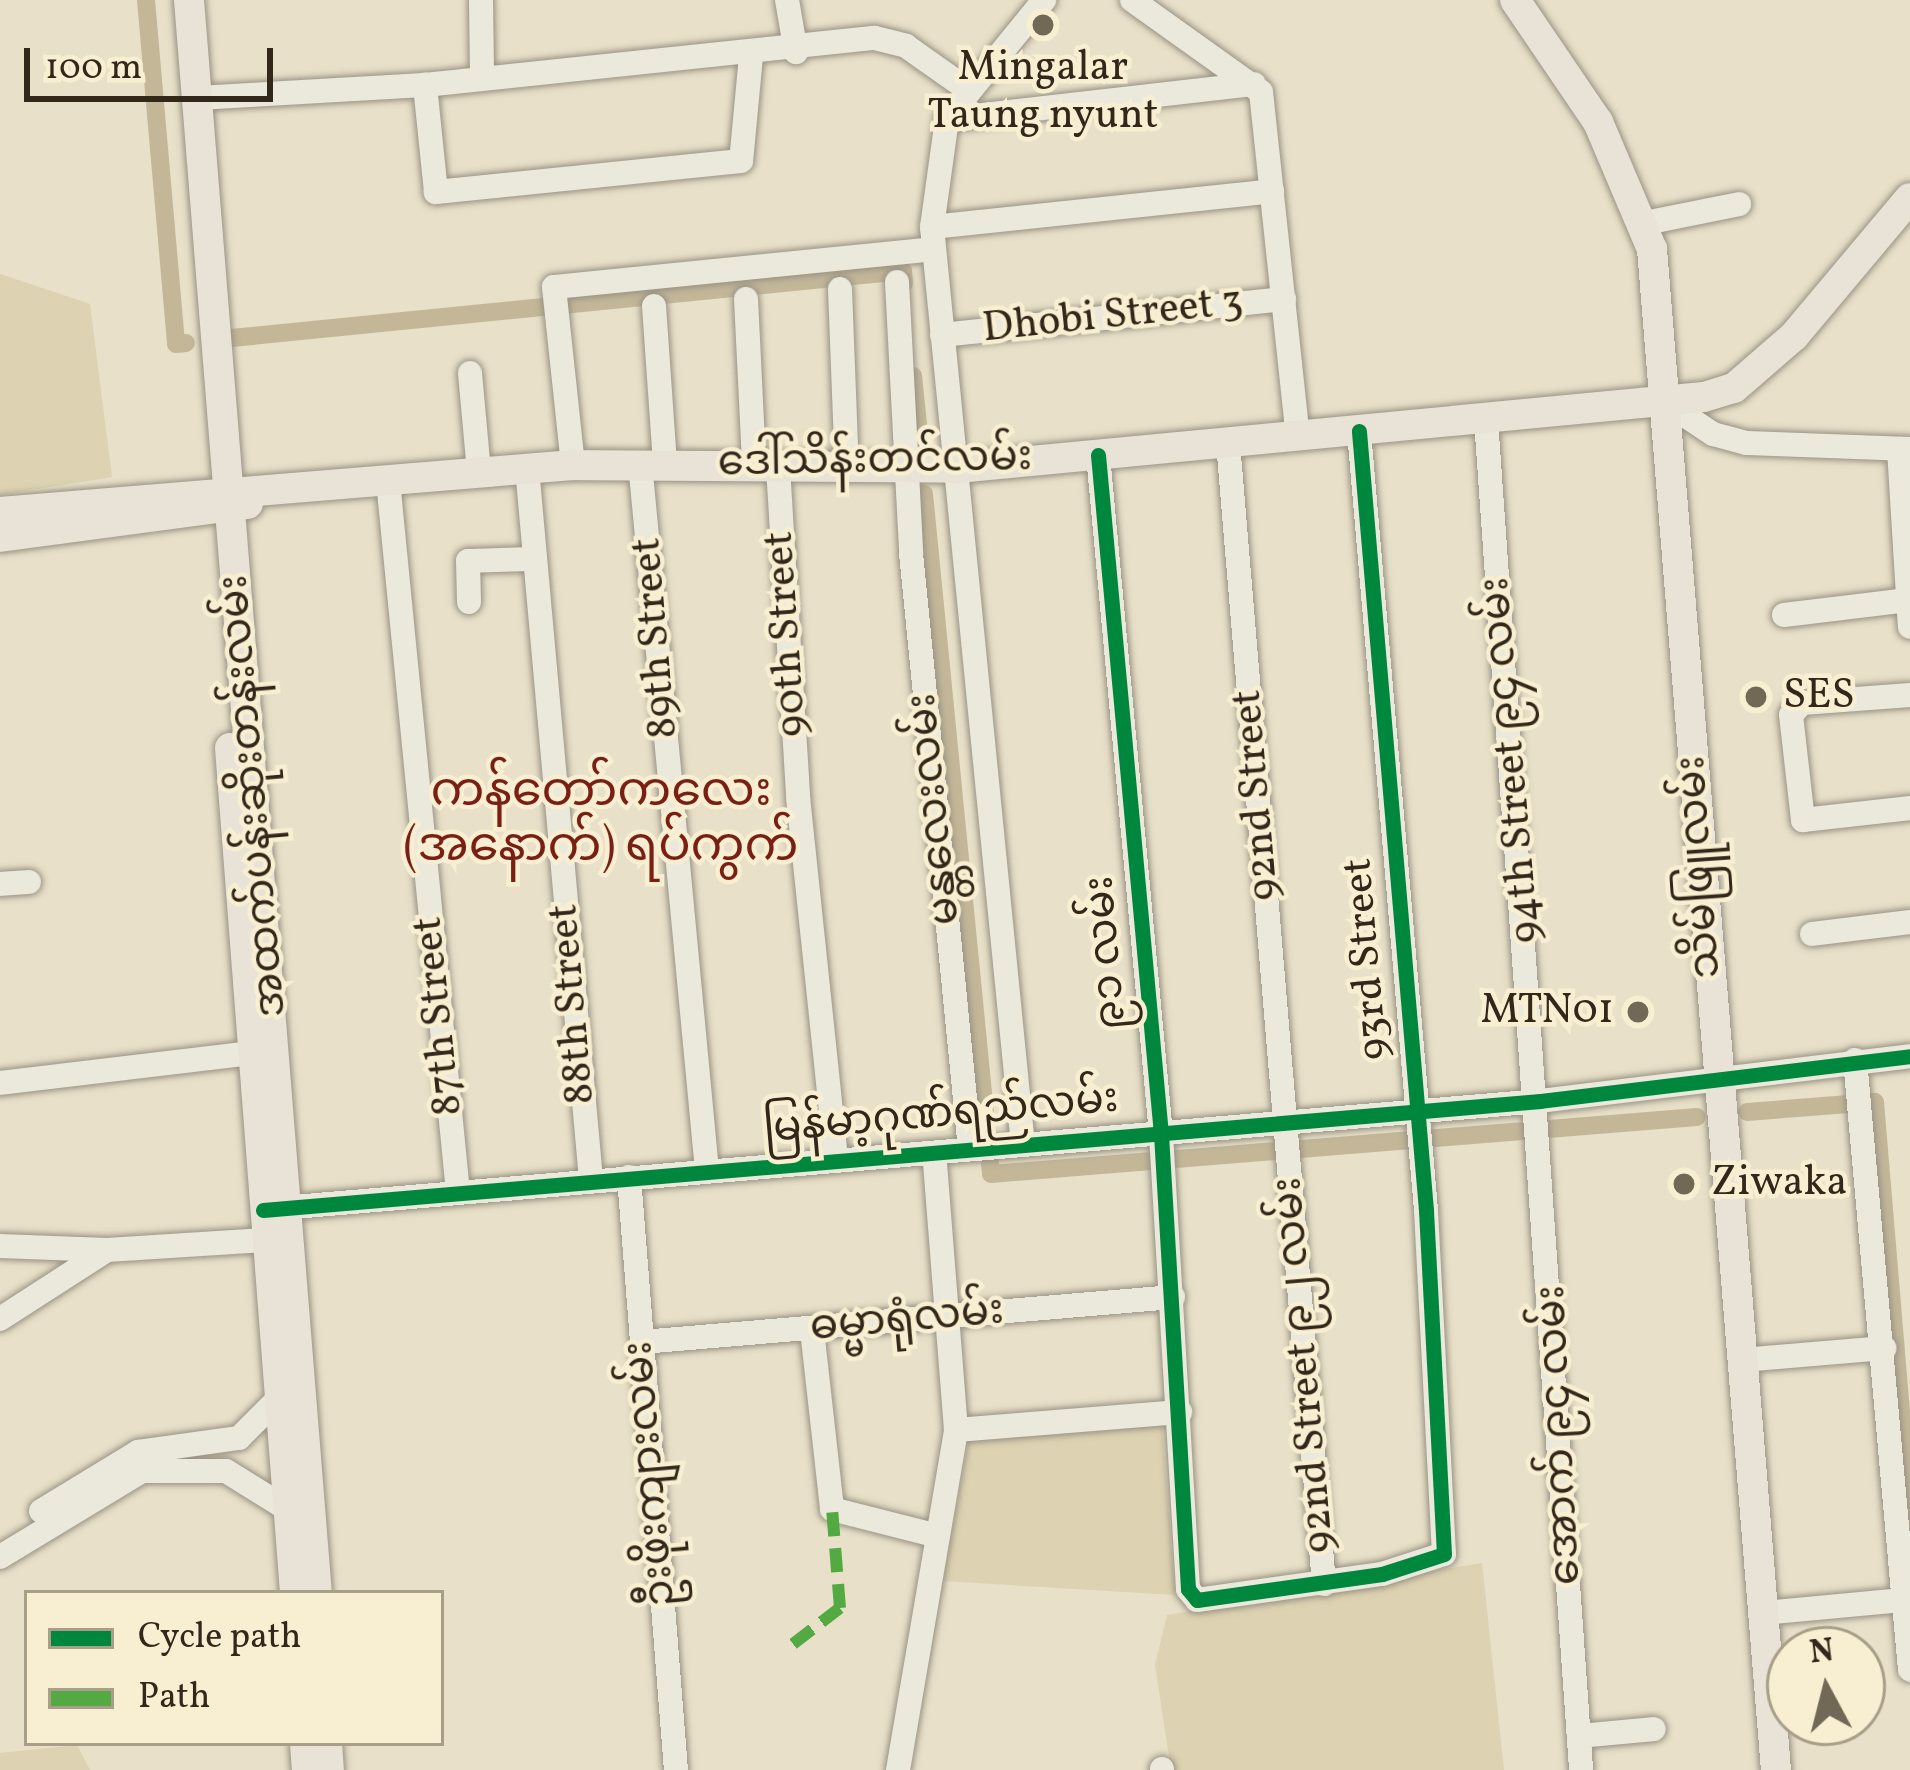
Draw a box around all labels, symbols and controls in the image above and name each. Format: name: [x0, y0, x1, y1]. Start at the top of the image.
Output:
marker: Mingalar Taung nyunt: [1030, 12, 1056, 38]
scale bar: [30, 24, 279, 98]
text: 100 m: [45, 44, 142, 94]
place label: Mingalar Taung nyunt: [927, 44, 1159, 142]
street label: Dhobi Street 3: [980, 278, 1246, 356]
street label: ဒေါ်သိန်းတင်လမ်း: [717, 434, 1033, 490]
street label: 90th Street: [756, 529, 820, 739]
street label: 89th Street: [623, 535, 691, 741]
street label: အထက်ပန်းဆိုးတန်းလမ်း: [211, 573, 299, 1019]
street label: 94th Street ၉၄ လမ်း: [1472, 575, 1554, 945]
place label: SES: [1783, 672, 1855, 722]
marker: SES: [1740, 681, 1772, 713]
street label: 92nd Street: [1224, 687, 1292, 903]
street label: မန္တလေးလမ်း: [899, 691, 973, 927]
street label: သိမ်ဖြူလမ်း: [1668, 754, 1734, 980]
district label: ကန်တော်ကလေး (အနောက်) ရပ်ကွက်: [403, 763, 799, 876]
street label: 93rd Street: [1334, 856, 1402, 1062]
street label: ၉၁ လမ်း: [1076, 874, 1140, 1032]
street label: 88th Street: [540, 902, 608, 1106]
street label: 87th Street: [404, 914, 476, 1118]
place label: MTN01: [1480, 987, 1614, 1037]
marker: MTN01: [1625, 999, 1651, 1025]
street label: မြန်မာ့ဂုဏ်ရည်လမ်း: [762, 1075, 1120, 1157]
place label: Ziwaka: [1711, 1159, 1847, 1209]
marker: Ziwaka: [1668, 1168, 1700, 1200]
street label: 92nd Street ၉၂ လမ်း: [1264, 1175, 1348, 1555]
street label: အောက် ၉၄ လမ်း: [1528, 1284, 1594, 1586]
street label: ဓမ္မာရုံလမ်း: [808, 1287, 1006, 1355]
street label: ဦးဖိုးကျားလမ်း: [615, 1339, 689, 1609]
legend: [24, 1590, 444, 1746]
text: Cycle path: [138, 1613, 302, 1663]
north arrow: [1766, 1626, 1886, 1746]
text: N: [1807, 1629, 1837, 1678]
text: Path: [138, 1673, 210, 1723]

